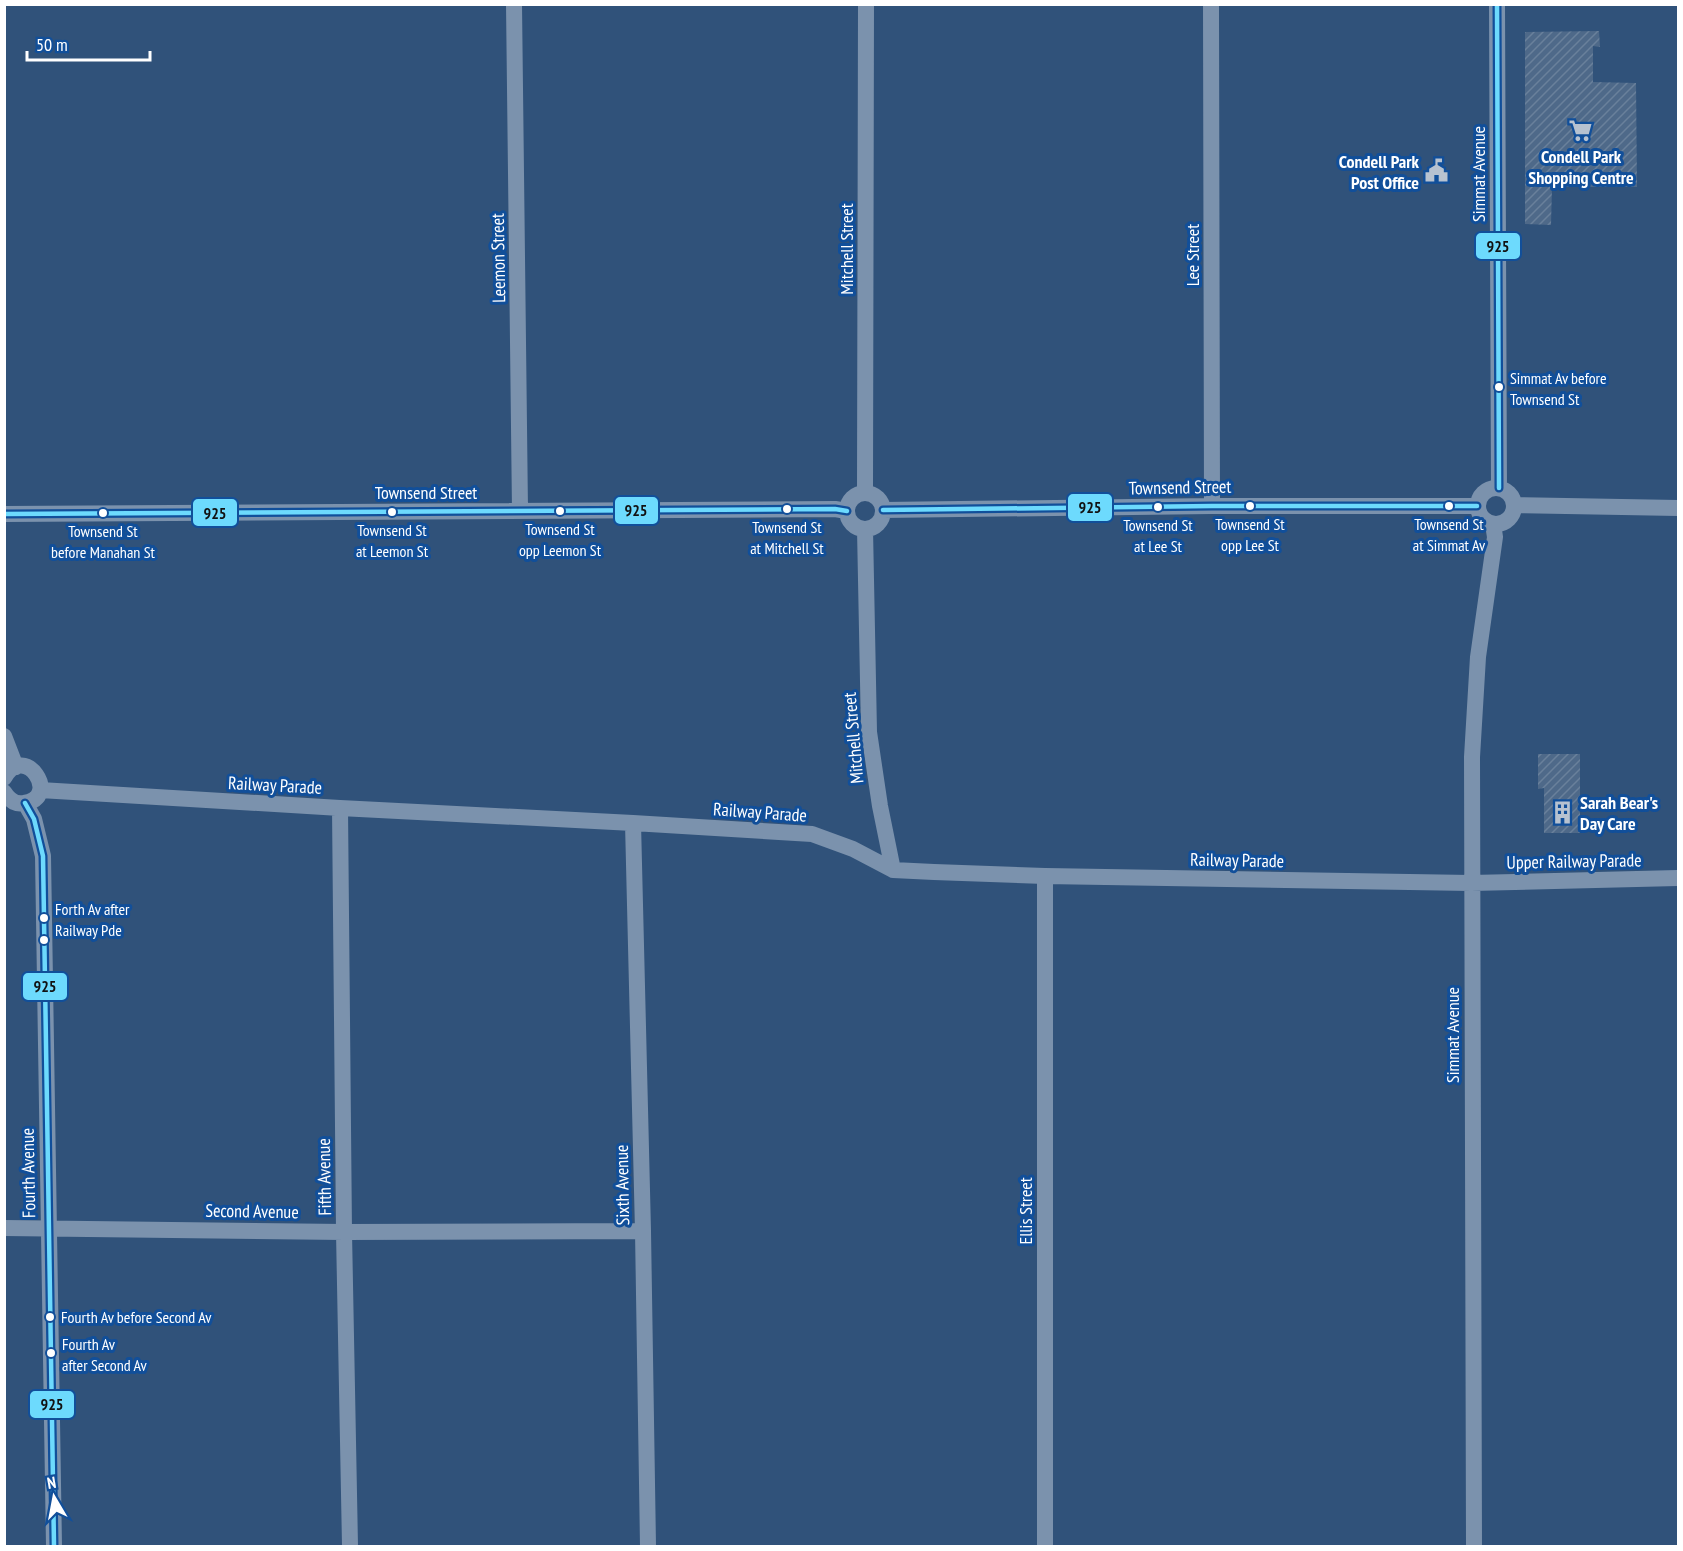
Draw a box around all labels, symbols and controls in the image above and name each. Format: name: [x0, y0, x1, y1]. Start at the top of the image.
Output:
scale bar: [27, 24, 150, 62]
text: 50 m: [36, 33, 68, 56]
supermarket icon: Condell Park Shopping Centre: [1568, 117, 1594, 143]
street label: Simmat Avenue: [1467, 126, 1490, 222]
place label: Condell Park Shopping Centre: [1528, 145, 1634, 189]
place label: Condell Park Post Office: [1339, 150, 1420, 194]
public building icon: Condell Park Post Office: [1424, 158, 1450, 184]
street label: Mitchell Street: [835, 203, 858, 295]
street label: Leemon Street: [486, 213, 510, 303]
street label: Lee Street: [1181, 224, 1204, 286]
line badge: 925: [1475, 232, 1521, 260]
text: 925: [1487, 236, 1509, 256]
place label: Simmat Av before Townsend St: [1510, 368, 1607, 409]
marker: Simmat Av before Townsend St: [1493, 381, 1505, 393]
street label: Townsend Street: [1128, 475, 1232, 499]
street label: Townsend Street: [375, 481, 477, 504]
line badge: 925: [1067, 493, 1113, 522]
line badge: 925: [614, 496, 659, 525]
text: 925: [1079, 497, 1101, 517]
line badge: 925: [192, 498, 238, 527]
text: 925: [625, 500, 647, 520]
marker: Townsend St opp Lee St: [1244, 500, 1256, 512]
marker: Townsend St at Simmat Av: [1443, 500, 1455, 512]
marker: Townsend St at Lee St: [1152, 501, 1164, 513]
text: 925: [204, 503, 226, 523]
marker: Townsend St at Mitchell St: [781, 503, 793, 515]
marker: Townsend St opp Leemon St: [554, 505, 566, 517]
marker: Townsend St at Leemon St: [386, 506, 398, 518]
marker: Townsend St before Manahan St: [97, 507, 109, 519]
place label: Townsend St opp Lee St: [1215, 514, 1285, 555]
place label: Townsend St at Simmat Av: [1413, 514, 1486, 555]
place label: Townsend St at Lee St: [1123, 515, 1193, 556]
place label: Townsend St at Mitchell St: [750, 517, 824, 558]
place label: Townsend St opp Leemon St: [519, 519, 602, 560]
place label: Townsend St at Leemon St: [356, 520, 429, 561]
place label: Townsend St before Manahan St: [51, 521, 156, 562]
street label: Mitchell Street: [838, 691, 868, 785]
street label: Railway Parade: [227, 771, 323, 799]
place label: Sarah Bear's Day Care: [1580, 791, 1658, 835]
street label: Railway Parade: [712, 797, 808, 827]
building icon: Sarah Bear's Day Care: [1549, 799, 1575, 825]
street label: Railway Parade: [1190, 848, 1284, 872]
street label: Upper Railway Parade: [1506, 848, 1642, 874]
place label: Forth Av after Railway Pde: [55, 899, 130, 940]
marker: Forth Av after Railway Pde: [38, 912, 50, 924]
unlabelled marker: [38, 934, 50, 946]
line badge: 925: [22, 972, 68, 1001]
text: 925: [34, 976, 56, 996]
street label: Simmat Avenue: [1441, 987, 1464, 1083]
street label: Fourth Avenue: [16, 1128, 40, 1218]
street label: Fifth Avenue: [312, 1138, 336, 1216]
street label: Sixth Avenue: [610, 1144, 634, 1226]
street label: Ellis Street: [1014, 1177, 1037, 1245]
street label: Second Avenue: [205, 1199, 299, 1223]
place label: Fourth Av before Second Av: [61, 1307, 212, 1327]
marker: Fourth Av before Second Av: [44, 1311, 56, 1323]
place label: Fourth Av after Second Av: [62, 1334, 148, 1375]
marker: Fourth Av after Second Av: [45, 1347, 57, 1359]
line badge: 925: [29, 1390, 75, 1419]
text: 925: [41, 1394, 63, 1414]
north arrow: [24, 1467, 84, 1527]
text: N: [45, 1472, 57, 1493]

